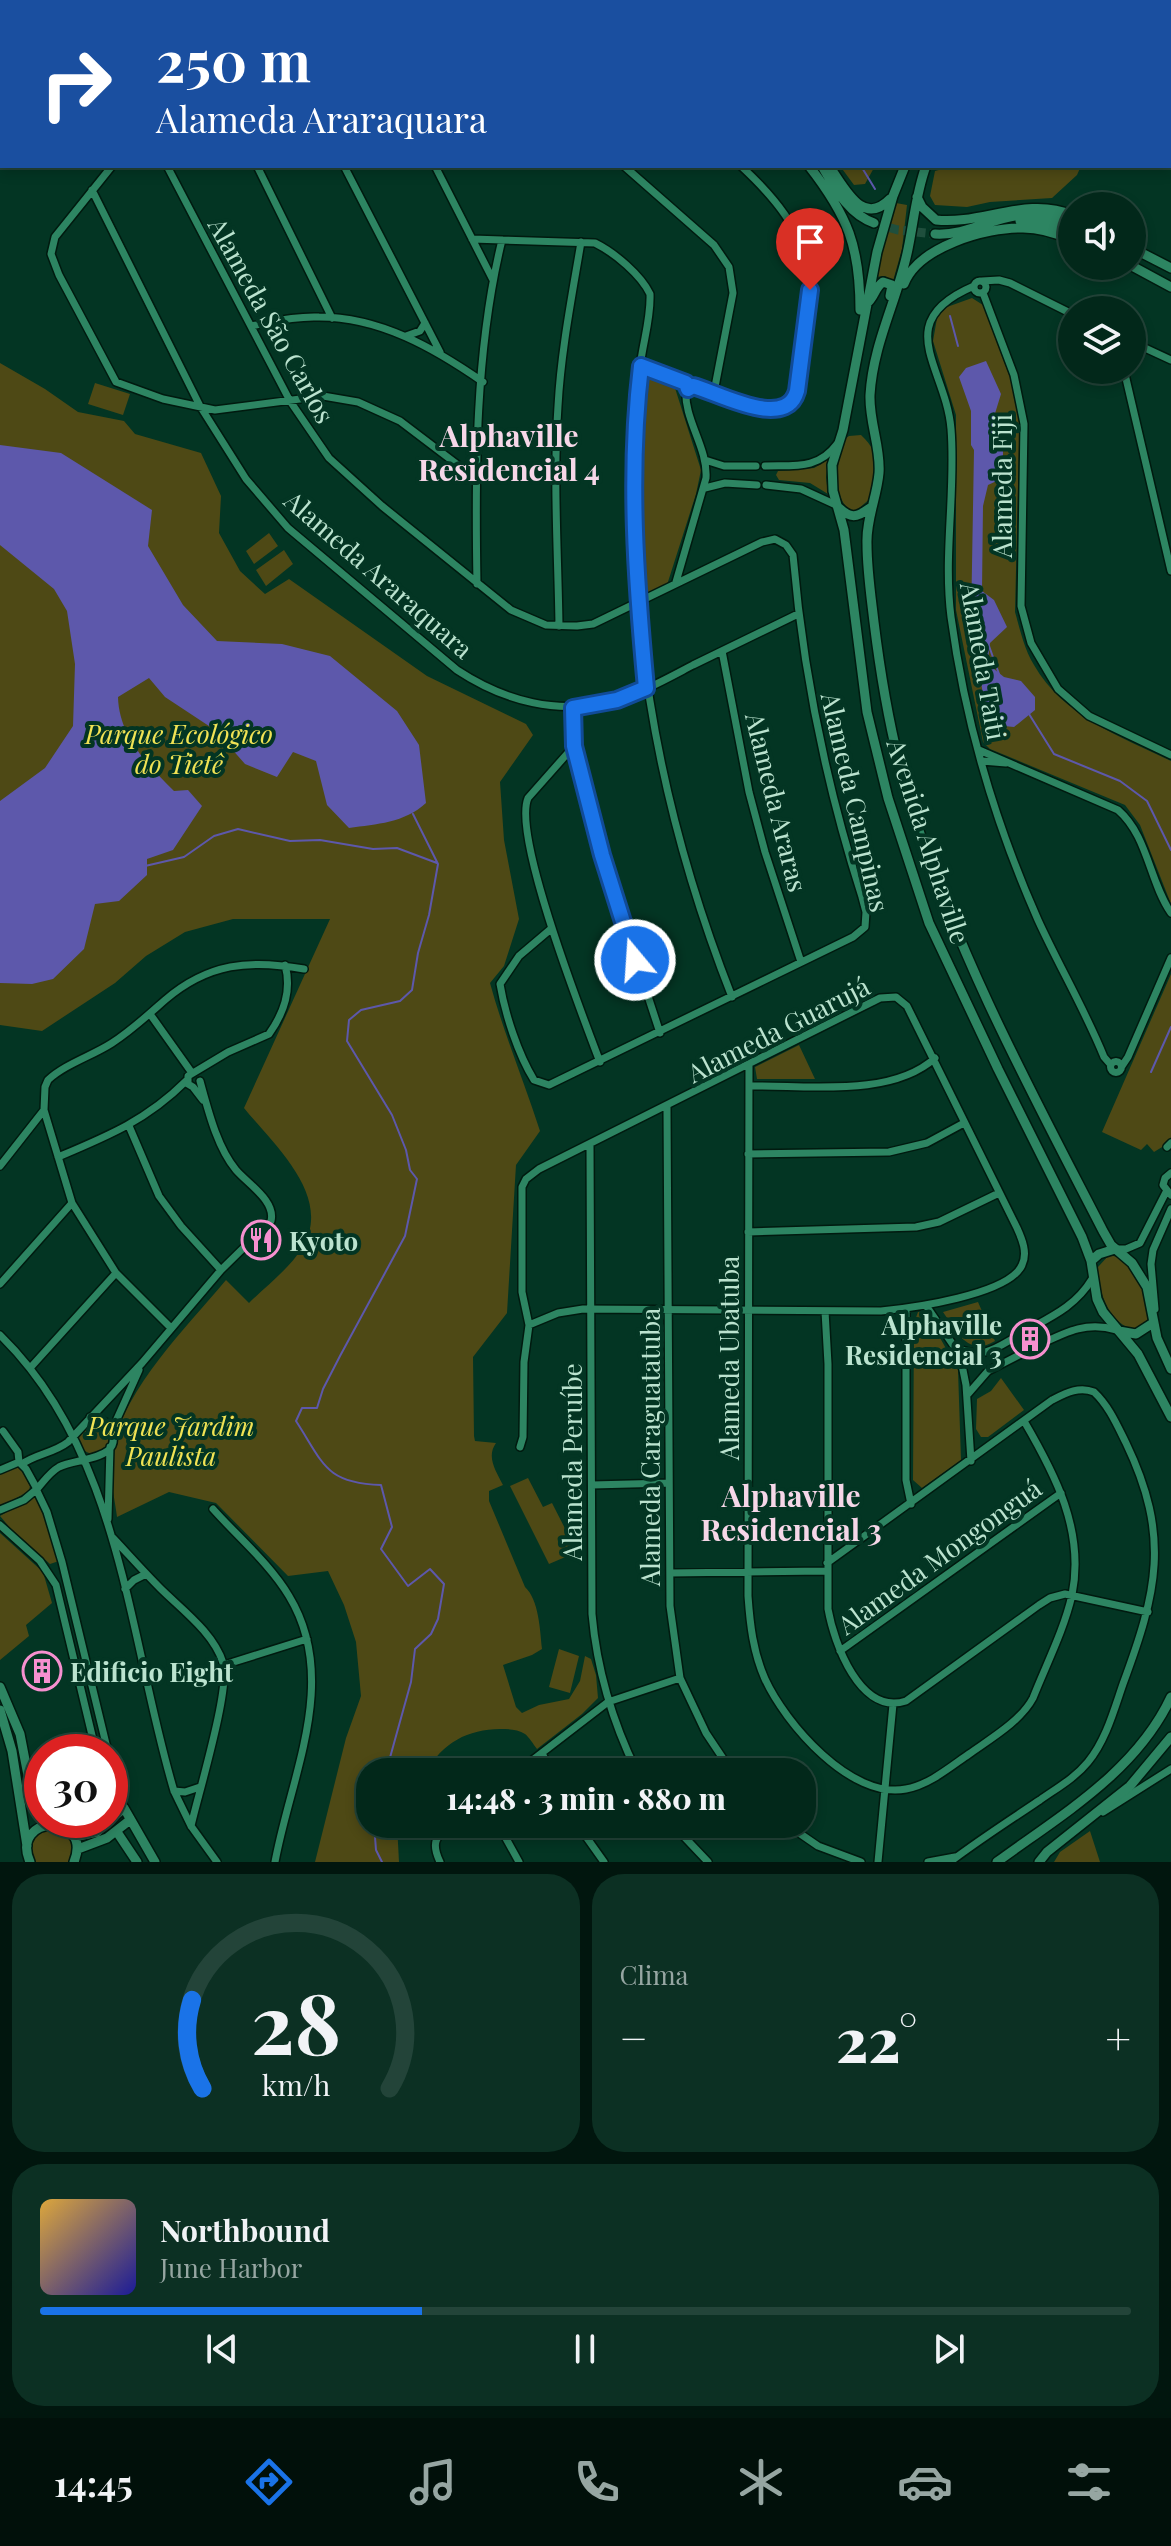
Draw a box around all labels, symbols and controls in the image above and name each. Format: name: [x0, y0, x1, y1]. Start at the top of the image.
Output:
text: 250 m: [156, 22, 311, 97]
icon: right: [24, 32, 128, 136]
text: Alameda Araraquara: [156, 94, 487, 142]
map controls: [1058, 192, 1146, 384]
button: sound: [1058, 192, 1146, 280]
pin: [776, 208, 844, 290]
street label: Alameda São Carlos: [200, 210, 343, 429]
icon: arrive: [788, 220, 832, 264]
button: layers: [1058, 296, 1146, 384]
street label: Alameda Fiji: [984, 414, 1019, 559]
district label: Alphaville Residencial 4: [418, 415, 600, 489]
street label: Alameda Araraquara: [277, 482, 481, 666]
street label: Alameda Taiti: [953, 578, 1015, 743]
street label: Alameda Campinas: [814, 688, 898, 915]
street label: Alameda Araras: [738, 708, 816, 895]
park label: Parque Ecológico do Tietê: [84, 716, 273, 781]
street label: Avenida Alphaville: [879, 733, 979, 948]
position arrow: [593, 918, 677, 1002]
street label: Alameda Guarujá: [680, 968, 875, 1090]
restaurant icon: Kyoto: [240, 1219, 282, 1261]
place label: Kyoto: [289, 1223, 358, 1258]
street label: Alameda Ubatuba: [711, 1256, 746, 1461]
place label: Alphaville Residencial 3: [845, 1307, 1002, 1372]
street label: Alameda Caraguatatuba: [632, 1308, 667, 1587]
building icon: Alphaville Residencial 3: [1009, 1318, 1051, 1360]
street label: Alameda Peruíbe: [554, 1363, 589, 1562]
park label: Parque Jardim Paulista: [86, 1408, 255, 1473]
street label: Alameda Mongonguá: [829, 1470, 1048, 1642]
district label: Alphaville Residencial 3: [700, 1475, 882, 1549]
building icon: Edificio Eight: [21, 1650, 63, 1692]
place label: Edificio Eight: [70, 1654, 234, 1689]
speed limit sign: 30: [24, 1734, 128, 1838]
text: 14:48 · 3 min · 880 m: [446, 1778, 726, 1818]
text: Clima: [620, 1957, 688, 1992]
text: 28: [251, 1965, 341, 2076]
text: 22°: [836, 1997, 917, 2077]
text: −: [620, 2007, 648, 2066]
text: +: [1105, 2007, 1131, 2066]
text: km/h: [261, 2065, 330, 2103]
text: Northbound: [160, 2210, 330, 2250]
text: June Harbor: [160, 2250, 302, 2285]
icon: previous: [200, 2327, 244, 2371]
icon: pause: [563, 2327, 607, 2371]
icon: next: [927, 2327, 971, 2371]
icon: directions: [241, 2454, 297, 2510]
icon: music: [405, 2454, 461, 2510]
icon: phone: [569, 2454, 625, 2510]
icon: climate: [733, 2454, 789, 2510]
icon: car: [897, 2454, 953, 2510]
icon: filters: [1061, 2454, 1117, 2510]
text: 14:45: [54, 2458, 133, 2506]

